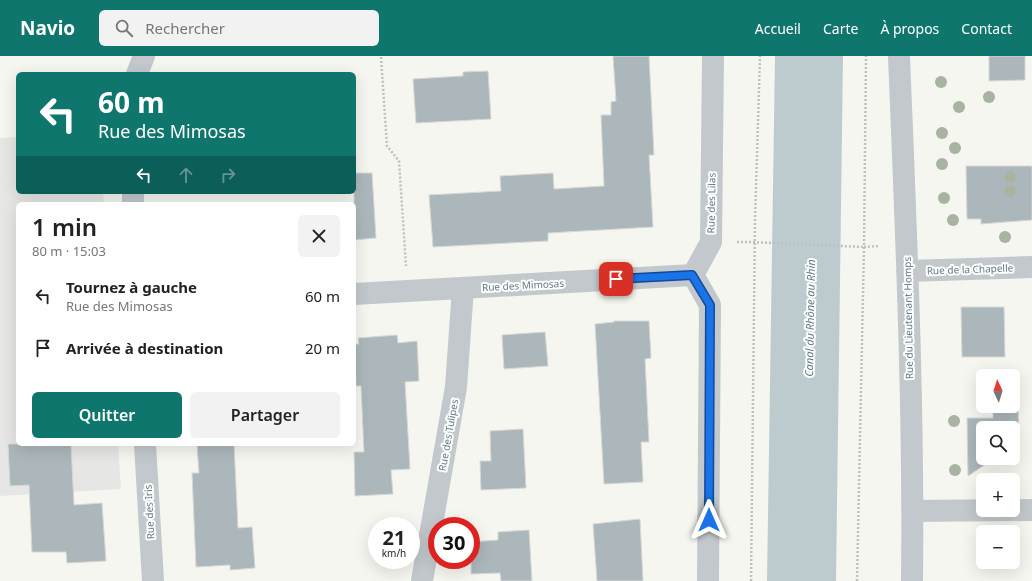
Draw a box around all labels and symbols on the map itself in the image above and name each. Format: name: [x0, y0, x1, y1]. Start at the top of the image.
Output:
street label: Rue des Lilas: [703, 172, 719, 233]
street label: Rue du Lieutenant Homps: [900, 256, 916, 379]
water label: Canal du Rhône au Rhin: [801, 259, 818, 377]
street label: Rue de la Chapelle: [927, 260, 1014, 278]
pin: [599, 262, 633, 296]
street label: Rue des Mimosas: [482, 276, 565, 294]
north arrow: [976, 369, 1020, 413]
street label: Rue des Tulipes: [435, 398, 461, 472]
street label: Rue des Iris: [141, 484, 157, 540]
position arrow: [688, 499, 730, 541]
speed limit sign: 30: [428, 517, 480, 569]

